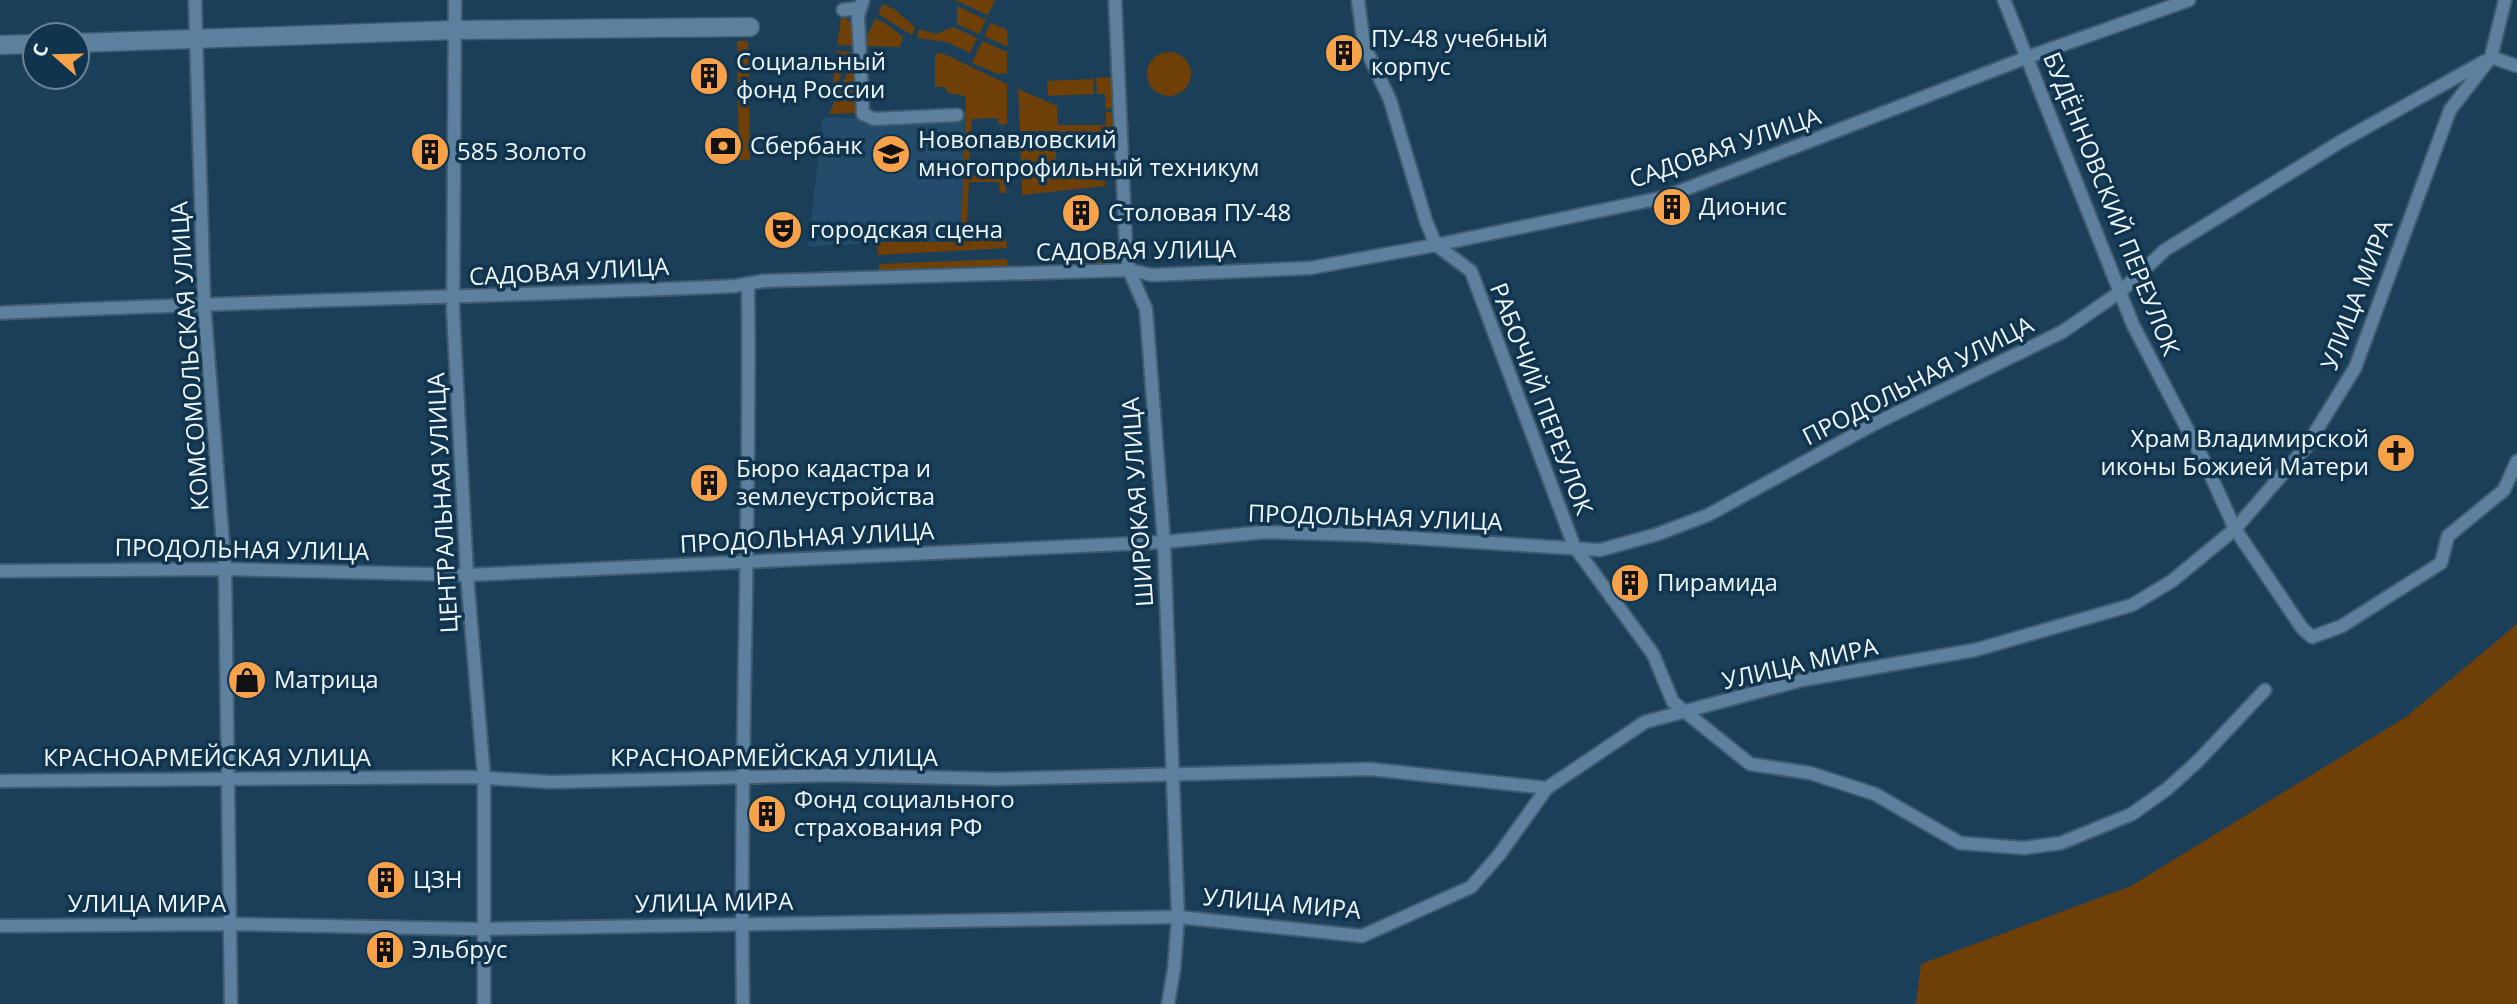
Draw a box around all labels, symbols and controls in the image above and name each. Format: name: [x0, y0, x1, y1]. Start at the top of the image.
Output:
north arrow: [21, 21, 91, 91]
place label: ПУ-48 учебный корпус: [1371, 21, 1548, 82]
building icon: ПУ-48 учебный корпус: [1323, 32, 1365, 74]
text: С: [26, 40, 54, 60]
place label: Социальный фонд России: [736, 44, 886, 105]
street label: БУДЁННОВСКИЙ ПЕРЕУЛОК: [2036, 47, 2189, 361]
building icon: Социальный фонд России: [688, 55, 730, 97]
street label: САДОВАЯ УЛИЦА: [1624, 98, 1825, 195]
place label: Новопавловский многопрофильный техникум: [918, 122, 1259, 183]
bank icon: Сбербанк: [702, 125, 744, 167]
place label: Сбербанк: [750, 128, 863, 161]
building icon: 585 Золото: [409, 131, 451, 173]
school or university icon: Новопавловский многопрофильный техникум: [870, 133, 912, 175]
place label: 585 Золото: [457, 134, 587, 167]
building icon: Дионис: [1651, 186, 1693, 228]
place label: Дионис: [1699, 189, 1787, 222]
building icon: Столовая ПУ-48: [1060, 192, 1102, 234]
place label: Столовая ПУ-48: [1108, 195, 1291, 228]
street label: КОМСОМОЛЬСКАЯ УЛИЦА: [161, 199, 216, 512]
theatre icon: городская сцена: [762, 209, 804, 251]
place label: городская сцена: [810, 212, 1003, 245]
street label: УЛИЦА МИРА: [2312, 214, 2400, 374]
street label: САДОВАЯ УЛИЦА: [1036, 231, 1237, 268]
street label: САДОВАЯ УЛИЦА: [468, 249, 671, 292]
street label: РАБОЧИЙ ПЕРЕУЛОК: [1483, 278, 1602, 519]
street label: ПРОДОЛЬНАЯ УЛИЦА: [1796, 307, 2039, 452]
street label: ЦЕНТРАЛЬНАЯ УЛИЦА: [418, 371, 465, 634]
street label: ШИРОКАЯ УЛИЦА: [1113, 395, 1160, 608]
place label: Храм Владимирской иконы Божией Матери: [2100, 421, 2369, 482]
church icon: Храм Владимирской иконы Божией Матери: [2375, 432, 2417, 474]
place label: Бюро кадастра и землеустройства: [736, 451, 935, 512]
building icon: Бюро кадастра и землеустройства: [688, 462, 730, 504]
street label: ПРОДОЛЬНАЯ УЛИЦА: [1247, 496, 1504, 537]
street label: ПРОДОЛЬНАЯ УЛИЦА: [679, 513, 936, 560]
street label: ПРОДОЛЬНАЯ УЛИЦА: [114, 530, 371, 567]
building icon: Пирамида: [1609, 562, 1651, 604]
place label: Пирамида: [1657, 565, 1778, 598]
street label: УЛИЦА МИРА: [1719, 628, 1881, 696]
shop icon: Матрица: [226, 659, 268, 701]
place label: Матрица: [274, 662, 379, 695]
street label: КРАСНОАРМЕЙСКАЯ УЛИЦА: [43, 740, 372, 773]
street label: КРАСНОАРМЕЙСКАЯ УЛИЦА: [610, 740, 939, 773]
place label: Фонд социального страхования РФ: [794, 782, 1015, 843]
building icon: Фонд социального страхования РФ: [746, 793, 788, 835]
building icon: ЦЗН: [365, 859, 407, 901]
place label: ЦЗН: [413, 862, 462, 895]
street label: УЛИЦА МИРА: [1202, 879, 1363, 926]
street label: УЛИЦА МИРА: [634, 884, 794, 919]
street label: УЛИЦА МИРА: [68, 886, 227, 919]
building icon: Эльбрус: [364, 929, 406, 971]
place label: Эльбрус: [412, 932, 508, 965]

